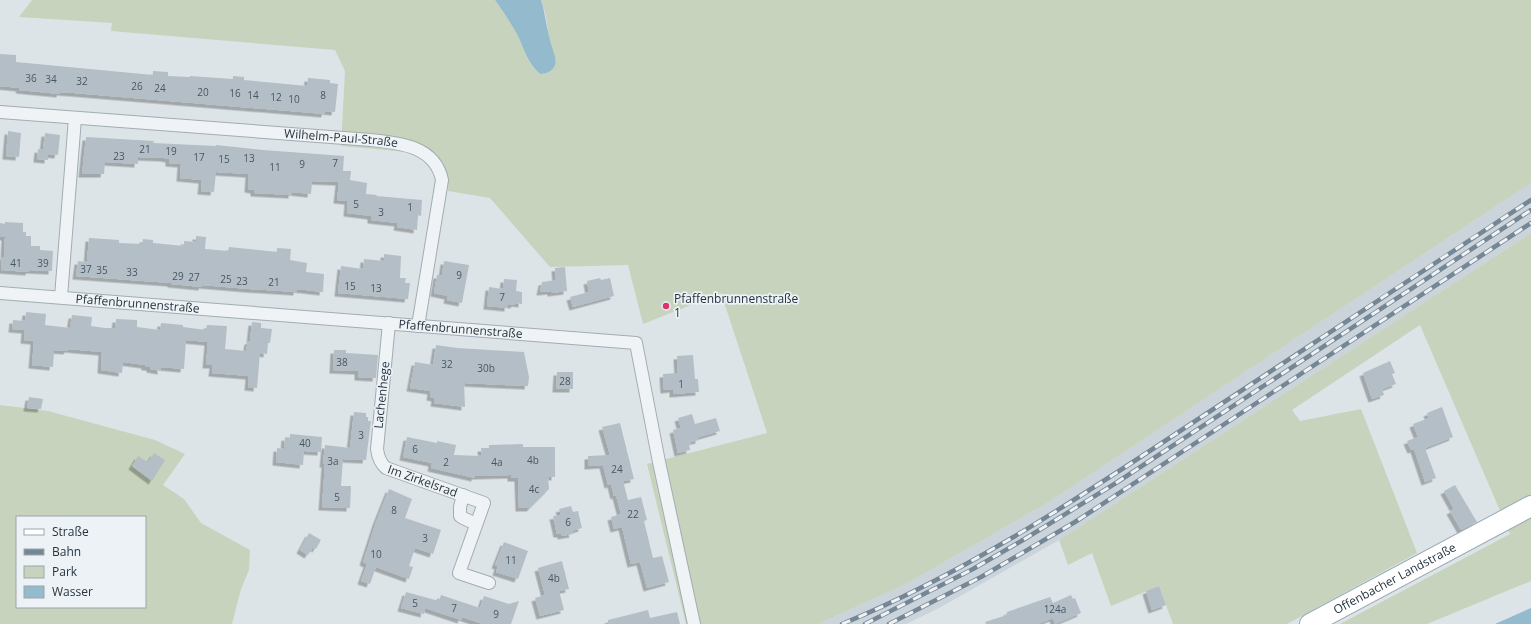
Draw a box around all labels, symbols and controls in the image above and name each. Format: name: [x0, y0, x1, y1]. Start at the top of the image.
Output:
house number: 36: [25, 71, 37, 85]
house number: 34: [45, 72, 57, 86]
house number: 32: [76, 74, 88, 88]
house number: 26: [131, 79, 143, 93]
house number: 24: [154, 81, 166, 95]
house number: 20: [197, 85, 209, 99]
house number: 16: [229, 86, 241, 100]
house number: 14: [247, 88, 259, 102]
house number: 8: [320, 88, 326, 102]
house number: 12: [270, 90, 282, 104]
house number: 10: [288, 92, 300, 106]
street label: Wilhelm-Paul-Straße: [284, 124, 400, 151]
house number: 21: [139, 142, 151, 156]
house number: 19: [165, 144, 177, 158]
house number: 23: [113, 149, 125, 163]
house number: 17: [193, 150, 205, 164]
house number: 13: [243, 151, 255, 165]
house number: 15: [218, 152, 230, 166]
house number: 7: [332, 156, 338, 170]
house number: 9: [299, 157, 305, 171]
house number: 11: [269, 160, 281, 174]
house number: 5: [353, 197, 359, 211]
house number: 1: [407, 200, 413, 214]
house number: 3: [378, 205, 384, 219]
house number: 41: [10, 256, 22, 270]
house number: 39: [37, 256, 49, 270]
house number: 37: [80, 262, 92, 276]
house number: 35: [96, 263, 108, 277]
house number: 33: [126, 265, 138, 279]
house number: 9: [456, 268, 462, 282]
house number: 29: [172, 269, 184, 283]
house number: 27: [188, 270, 200, 284]
house number: 25: [220, 272, 232, 286]
house number: 23: [236, 274, 248, 288]
house number: 21: [268, 275, 280, 289]
house number: 15: [344, 279, 356, 293]
house number: 13: [370, 281, 382, 295]
street label: Pfaffenbrunnenstraße: [75, 290, 201, 317]
house number: 7: [499, 290, 505, 304]
place label: Pfaffenbrunnenstraße 1: [674, 290, 799, 321]
marker: Pfaffenbrunnenstraße 1: [661, 301, 671, 311]
street label: Pfaffenbrunnenstraße: [398, 315, 524, 342]
house number: 38: [336, 355, 348, 369]
house number: 32: [441, 357, 453, 371]
street label: Lachenhege: [370, 360, 394, 429]
house number: 30b: [477, 361, 495, 375]
house number: 28: [559, 374, 571, 388]
house number: 1: [678, 377, 684, 391]
house number: 3: [358, 428, 364, 442]
house number: 40: [299, 436, 311, 450]
house number: 6: [412, 442, 418, 456]
house number: 4b: [527, 453, 539, 467]
house number: 3a: [327, 454, 339, 468]
house number: 2: [443, 455, 449, 469]
house number: 4a: [491, 455, 503, 469]
street label: Im Zirkelsrad: [385, 460, 460, 501]
house number: 24: [611, 462, 623, 476]
house number: 4c: [529, 482, 539, 496]
house number: 5: [334, 490, 340, 504]
house number: 8: [391, 503, 397, 517]
house number: 22: [627, 507, 639, 521]
house number: 6: [565, 515, 571, 529]
legend: [16, 516, 146, 608]
text: Straße: [52, 523, 89, 540]
house number: 3: [422, 531, 428, 545]
street label: Offenbacher Landstraße: [1330, 538, 1459, 618]
text: Bahn: [52, 543, 81, 560]
house number: 10: [370, 547, 382, 561]
house number: 11: [505, 553, 517, 567]
text: Park: [52, 563, 78, 580]
house number: 4b: [548, 571, 560, 585]
text: Wasser: [52, 583, 93, 600]
house number: 5: [412, 596, 418, 610]
house number: 7: [451, 601, 457, 615]
house number: 124a: [1044, 602, 1066, 616]
house number: 9: [493, 607, 499, 621]

